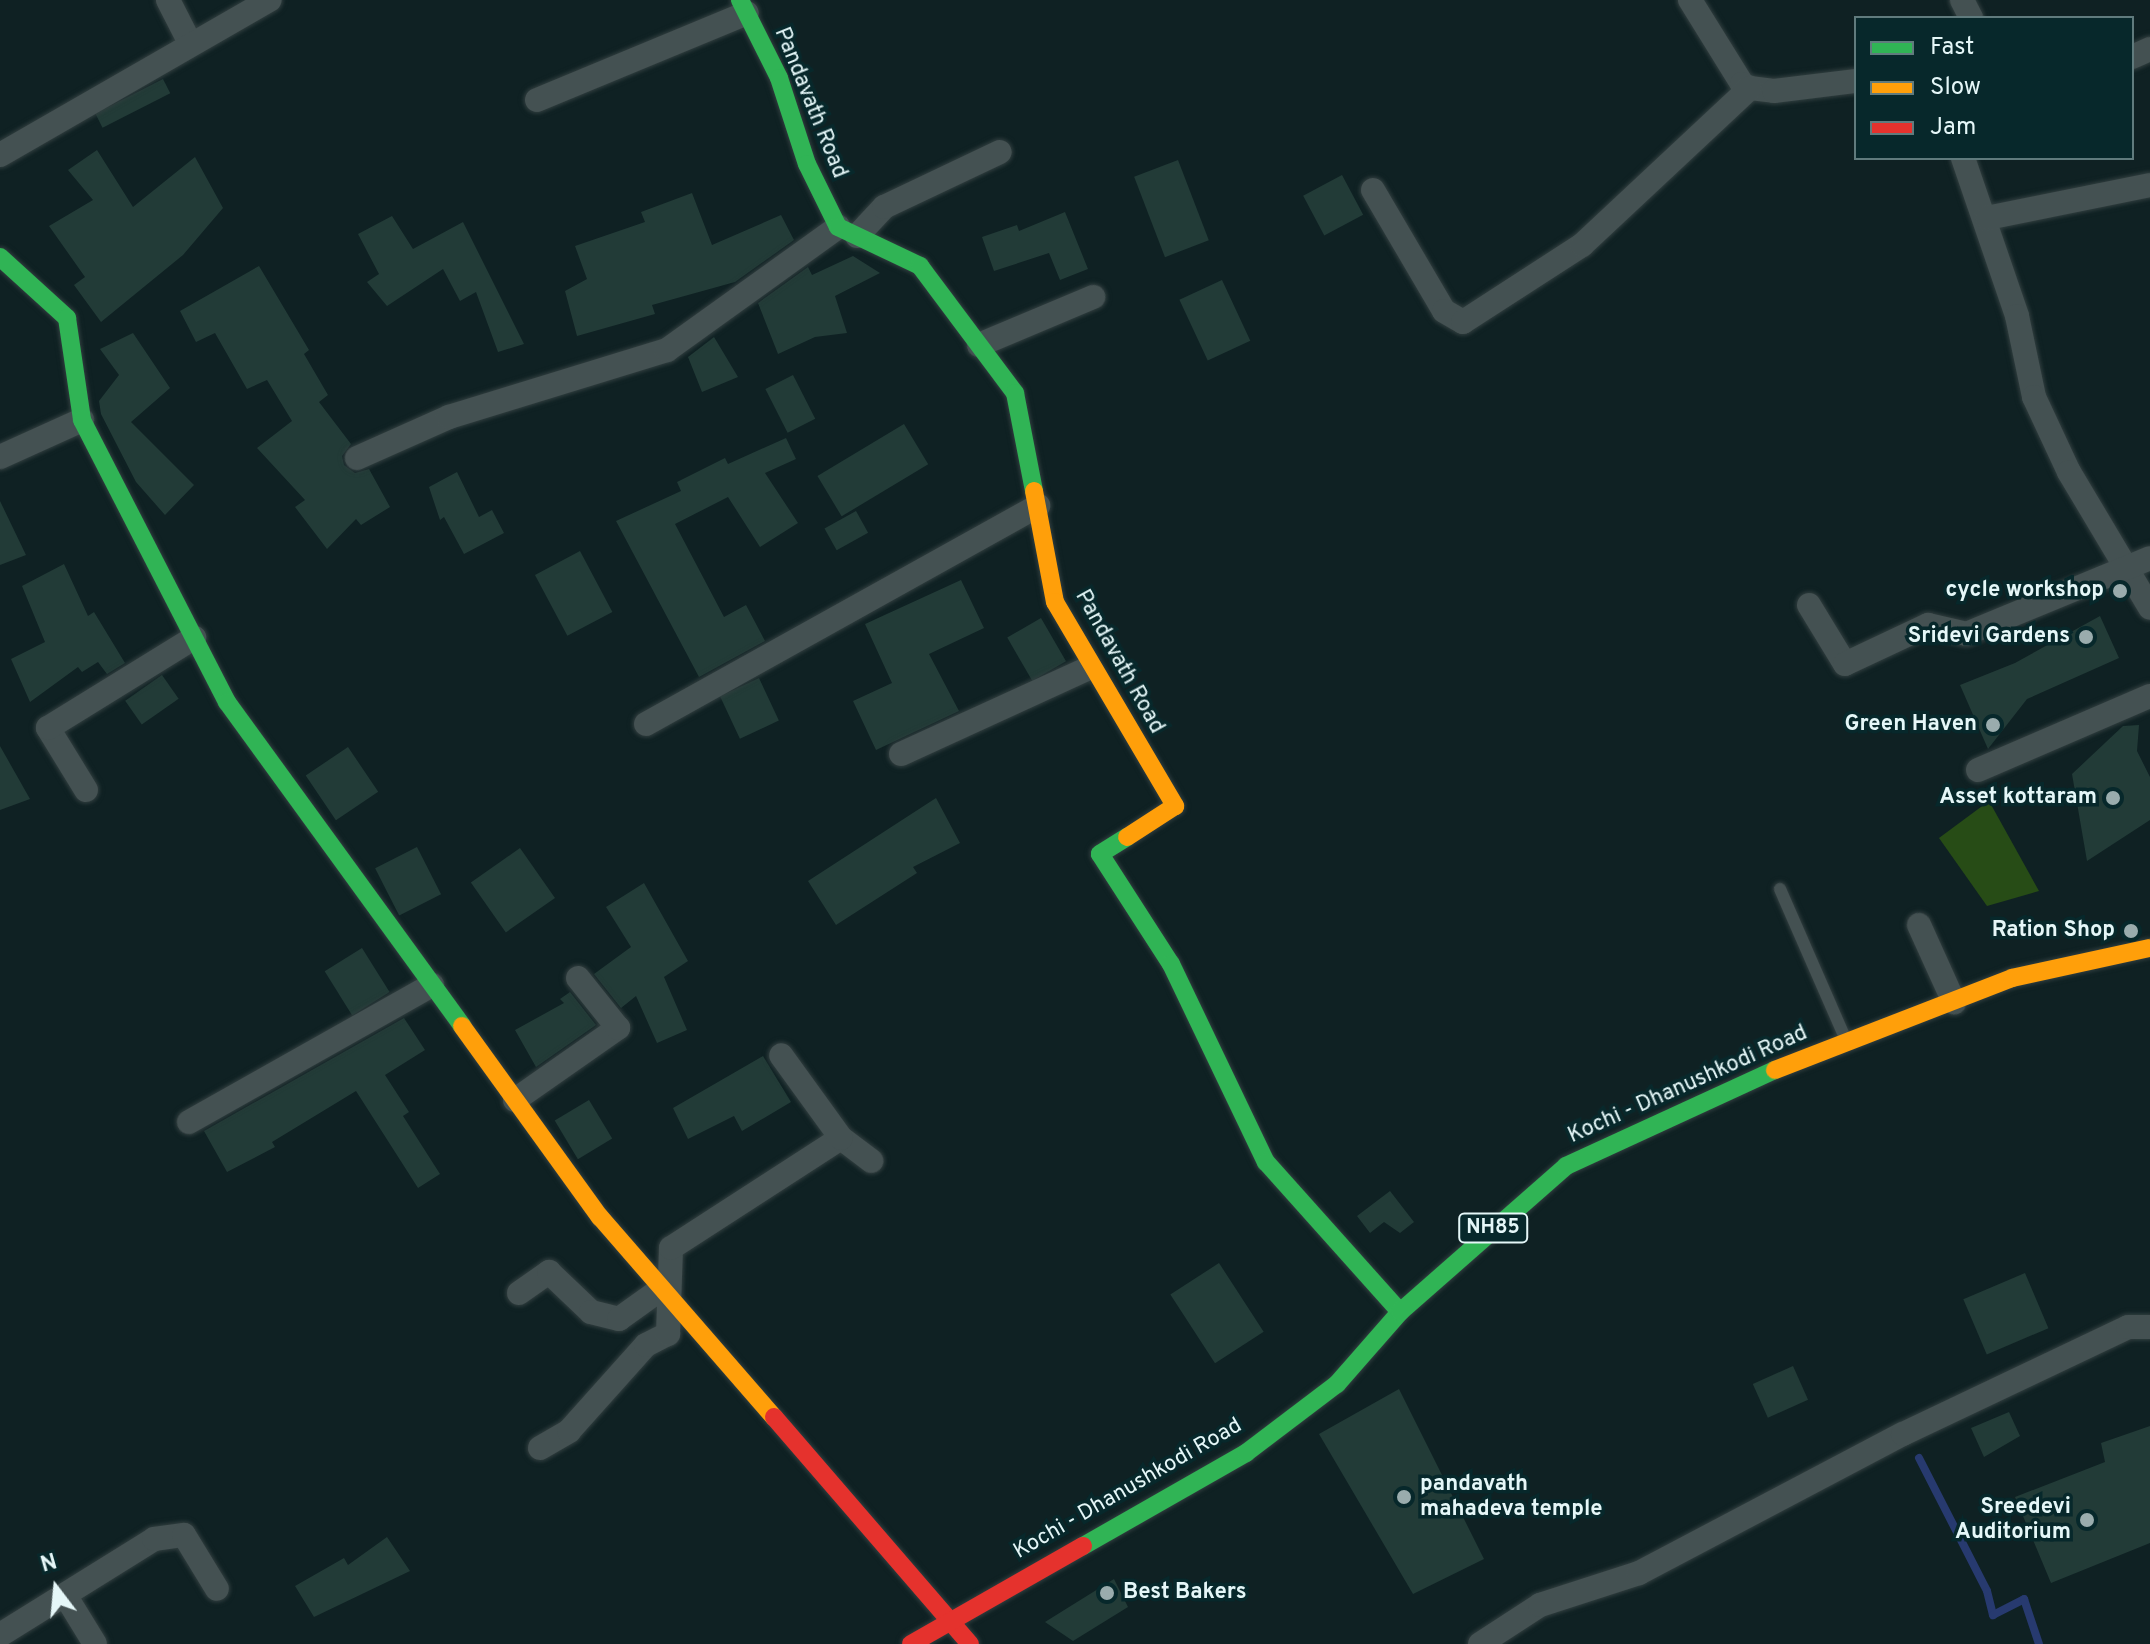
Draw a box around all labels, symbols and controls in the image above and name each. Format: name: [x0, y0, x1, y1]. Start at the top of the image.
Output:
legend: [1854, 16, 2134, 160]
street label: Pandavath Road: [768, 24, 852, 182]
text: Fast: [1930, 33, 1974, 63]
text: Slow: [1930, 73, 1981, 103]
text: Jam: [1930, 113, 1976, 143]
place label: cycle workshop: [1946, 578, 2104, 604]
marker: cycle workshop: [2111, 582, 2129, 600]
street label: Pandavath Road: [1069, 585, 1169, 739]
place label: Sridevi Gardens: [1908, 624, 2070, 650]
marker: Sridevi Gardens: [2077, 628, 2095, 646]
place label: Green Haven: [1845, 712, 1977, 738]
marker: Green Haven: [1984, 716, 2002, 734]
place label: Asset kottaram: [1939, 785, 2097, 811]
marker: Asset kottaram: [2104, 789, 2122, 807]
place label: Ration Shop: [1992, 918, 2115, 944]
marker: Ration Shop: [2122, 922, 2140, 940]
street label: Kochi - Dhanushkodi Road: [1564, 1020, 1812, 1150]
road number: NH85: [1457, 1212, 1529, 1244]
street label: Kochi - Dhanushkodi Road: [1009, 1413, 1247, 1565]
place label: pandavath mahadeva temple: [1420, 1471, 1603, 1522]
marker: pandavath mahadeva temple: [1395, 1488, 1413, 1506]
place label: Sreedevi Auditorium: [1955, 1494, 2071, 1546]
marker: Sreedevi Auditorium: [2078, 1511, 2096, 1529]
north arrow: [16, 1548, 96, 1628]
text: N: [38, 1549, 61, 1580]
place label: Best Bakers: [1123, 1580, 1247, 1606]
marker: Best Bakers: [1098, 1584, 1116, 1602]

